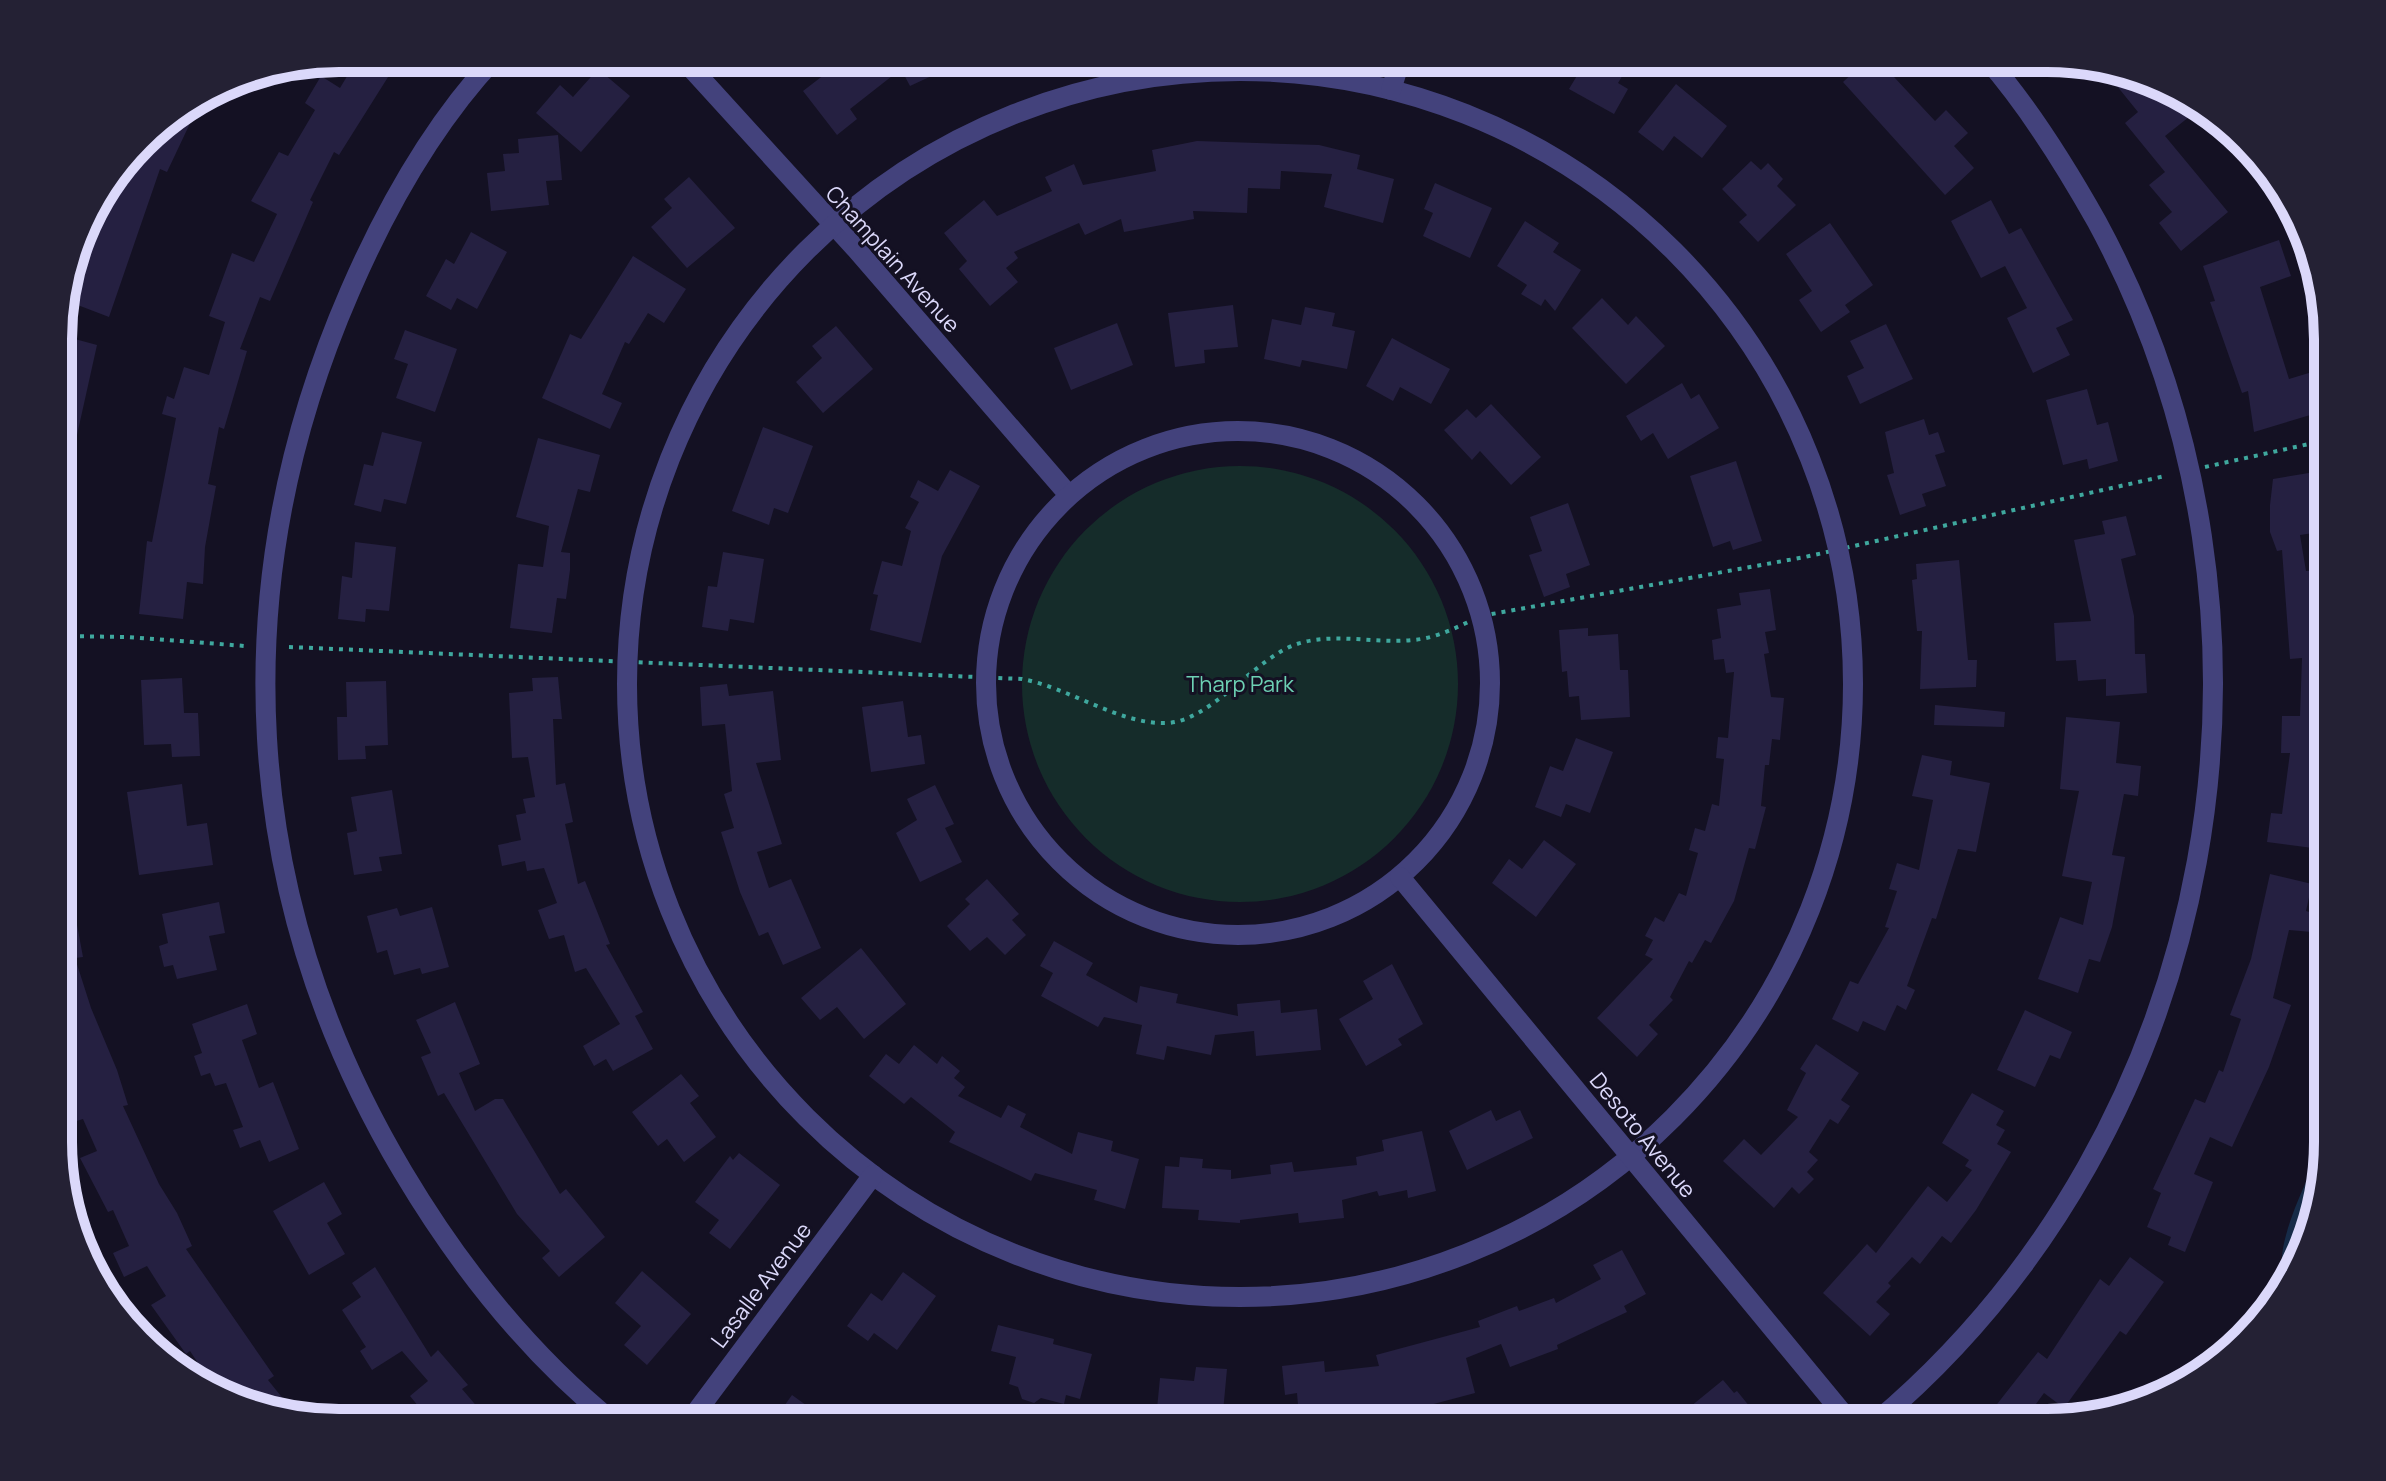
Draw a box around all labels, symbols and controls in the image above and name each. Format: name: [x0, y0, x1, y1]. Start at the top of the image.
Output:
street label: Champlain Avenue: [819, 179, 967, 339]
park label: Tharp Park: [1186, 669, 1295, 699]
street label: Desoto Avenue: [1583, 1066, 1703, 1204]
street label: Lasalle Avenue: [704, 1216, 818, 1354]

